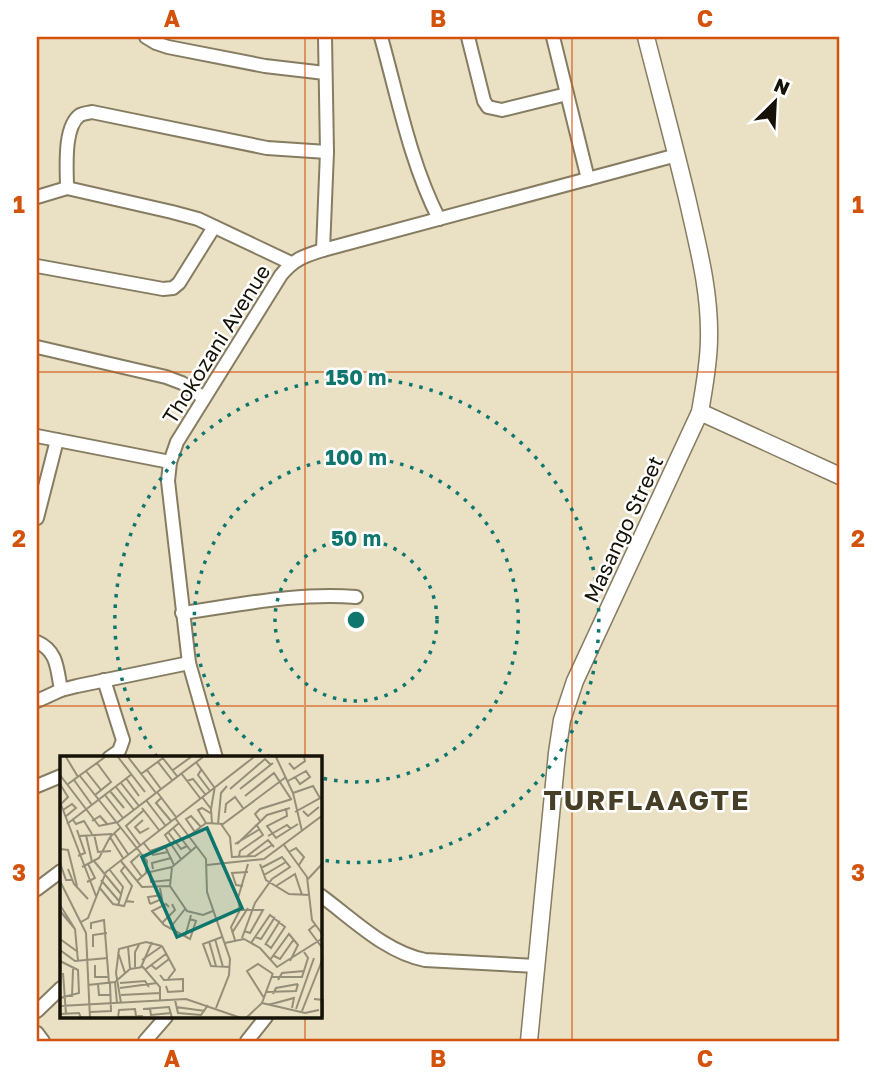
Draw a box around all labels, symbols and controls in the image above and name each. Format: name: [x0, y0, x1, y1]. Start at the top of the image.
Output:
text: A: [164, 4, 181, 32]
text: B: [430, 4, 446, 32]
text: C: [697, 4, 713, 32]
north arrow: [740, 66, 810, 136]
text: N: [771, 73, 793, 99]
text: 1: [13, 190, 25, 218]
text: 1: [852, 190, 864, 218]
street label: Thokozani Avenue: [156, 259, 276, 429]
text: 150 m: [326, 364, 386, 390]
text: 100 m: [325, 444, 387, 470]
street label: Masango Street: [578, 452, 668, 606]
text: 2: [12, 524, 26, 552]
text: 2: [851, 524, 865, 552]
text: 50 m: [331, 525, 381, 551]
centre of rings: [344, 608, 368, 632]
inset map: [60, 756, 322, 1018]
district label: TURFLAAGTE: [543, 783, 751, 816]
text: 3: [12, 858, 26, 886]
text: 3: [851, 858, 865, 886]
text: A: [164, 1044, 181, 1072]
text: B: [430, 1044, 446, 1072]
text: C: [697, 1044, 713, 1072]

